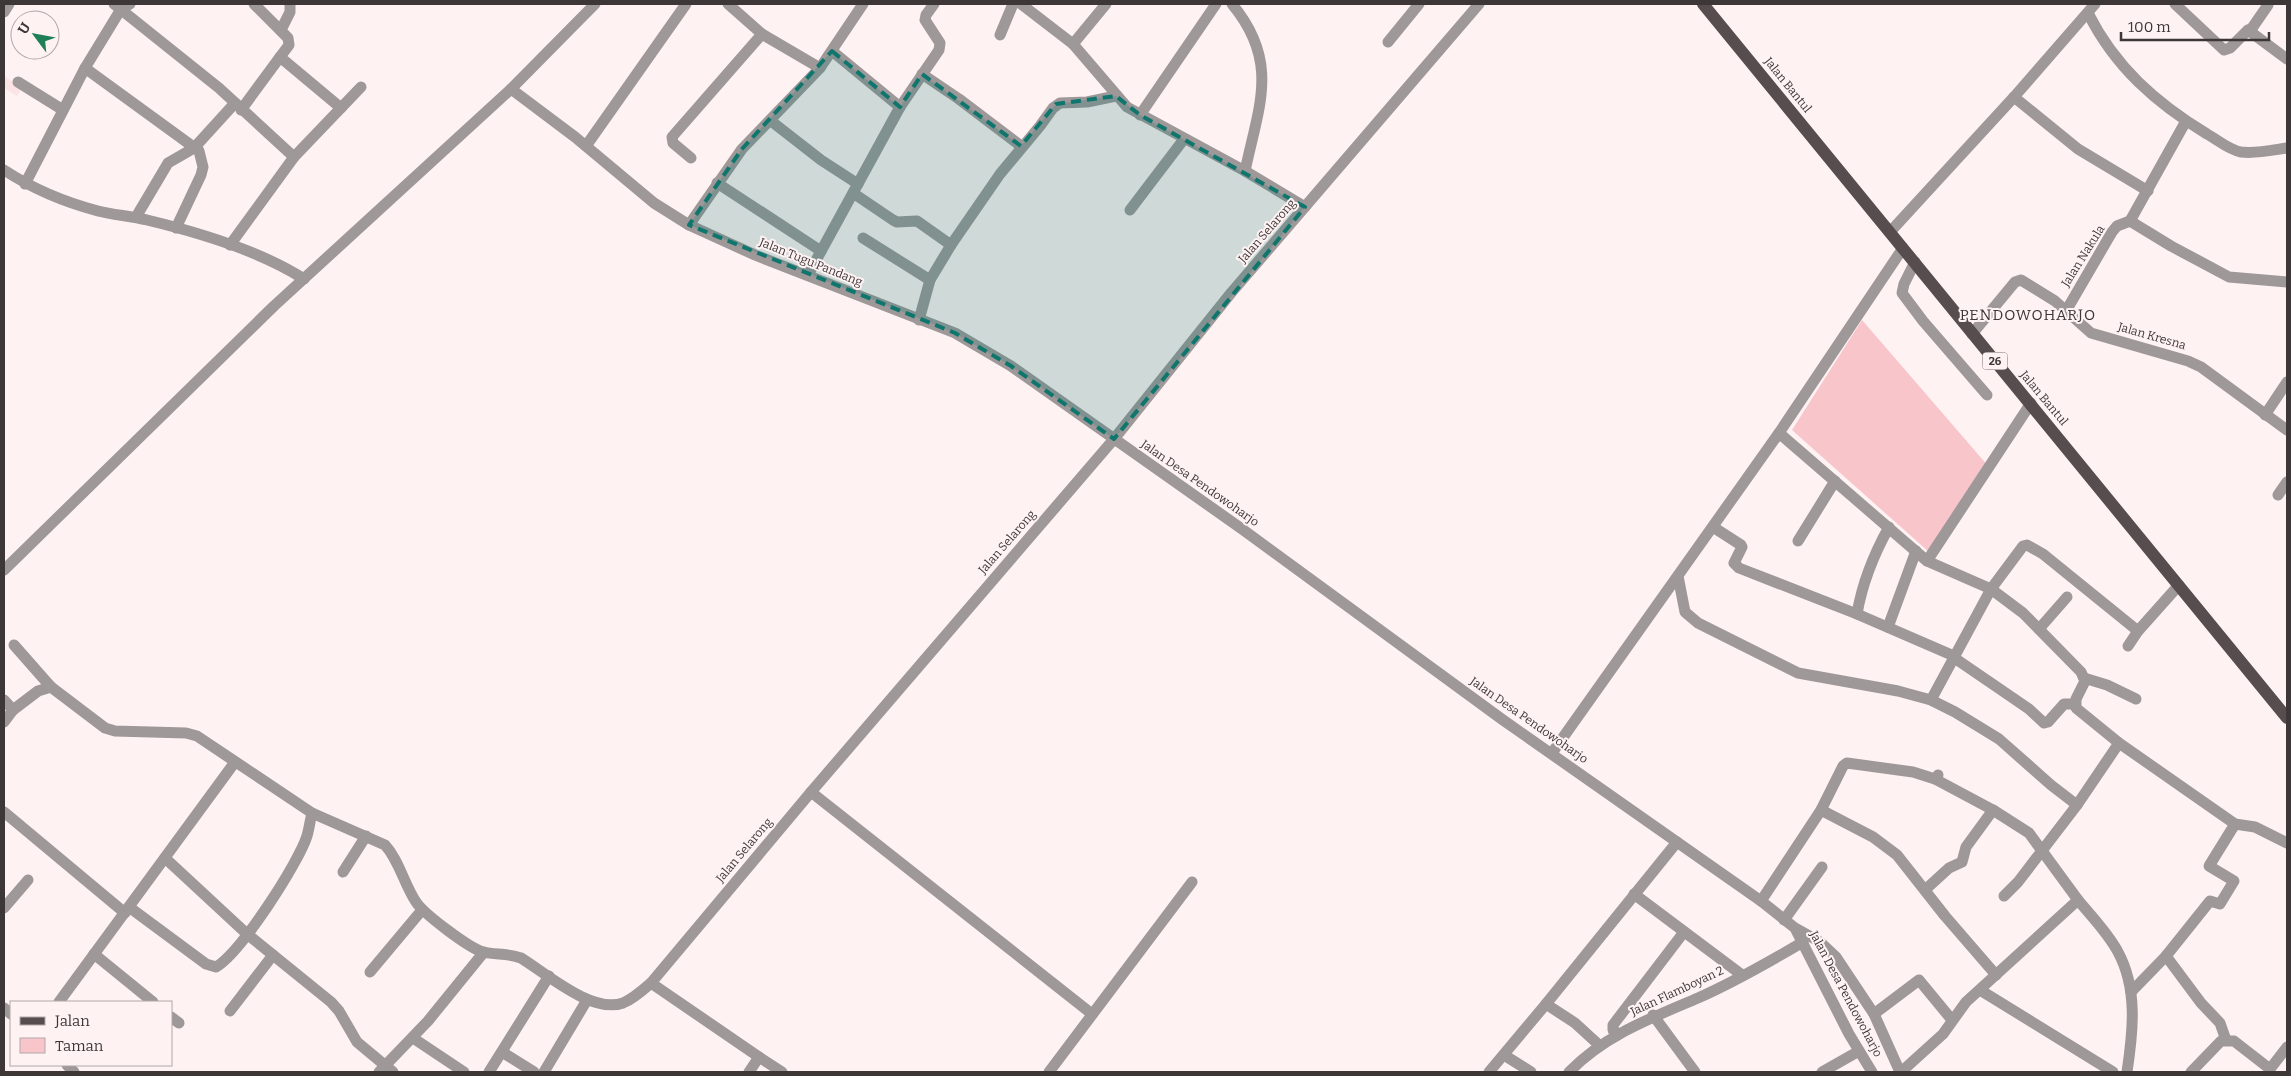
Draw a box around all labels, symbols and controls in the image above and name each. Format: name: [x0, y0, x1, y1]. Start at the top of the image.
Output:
north arrow: [10, 10, 60, 60]
scale bar: [2121, 10, 2268, 42]
text: 100 m: [2128, 18, 2171, 36]
text: U: [14, 19, 35, 37]
street label: Jalan Bantul: [1761, 54, 1815, 116]
street label: Jalan Selarong: [1235, 196, 1299, 266]
street label: Jalan Nakula: [2058, 222, 2108, 290]
street label: Jalan Tugu Pandang: [757, 235, 865, 289]
district label: PENDOWOHARJO: [1960, 306, 2096, 324]
street label: Jalan Kresna: [2115, 319, 2188, 352]
road number: 26: [1982, 352, 2008, 370]
street label: Jalan Bantul: [2016, 367, 2071, 429]
street label: Jalan Desa Pendowoharjo: [1138, 436, 1262, 529]
street label: Jalan Selarong: [975, 507, 1039, 577]
street label: Jalan Desa Pendowoharjo: [1467, 673, 1591, 766]
street label: Jalan Selarong: [712, 815, 775, 886]
street label: Jalan Desa Pendowoharjo: [1806, 928, 1885, 1059]
street label: Jalan Flamboyan 2: [1627, 963, 1726, 1019]
legend: [10, 1001, 172, 1066]
text: Jalan: [54, 1012, 90, 1030]
text: Taman: [55, 1037, 104, 1055]

